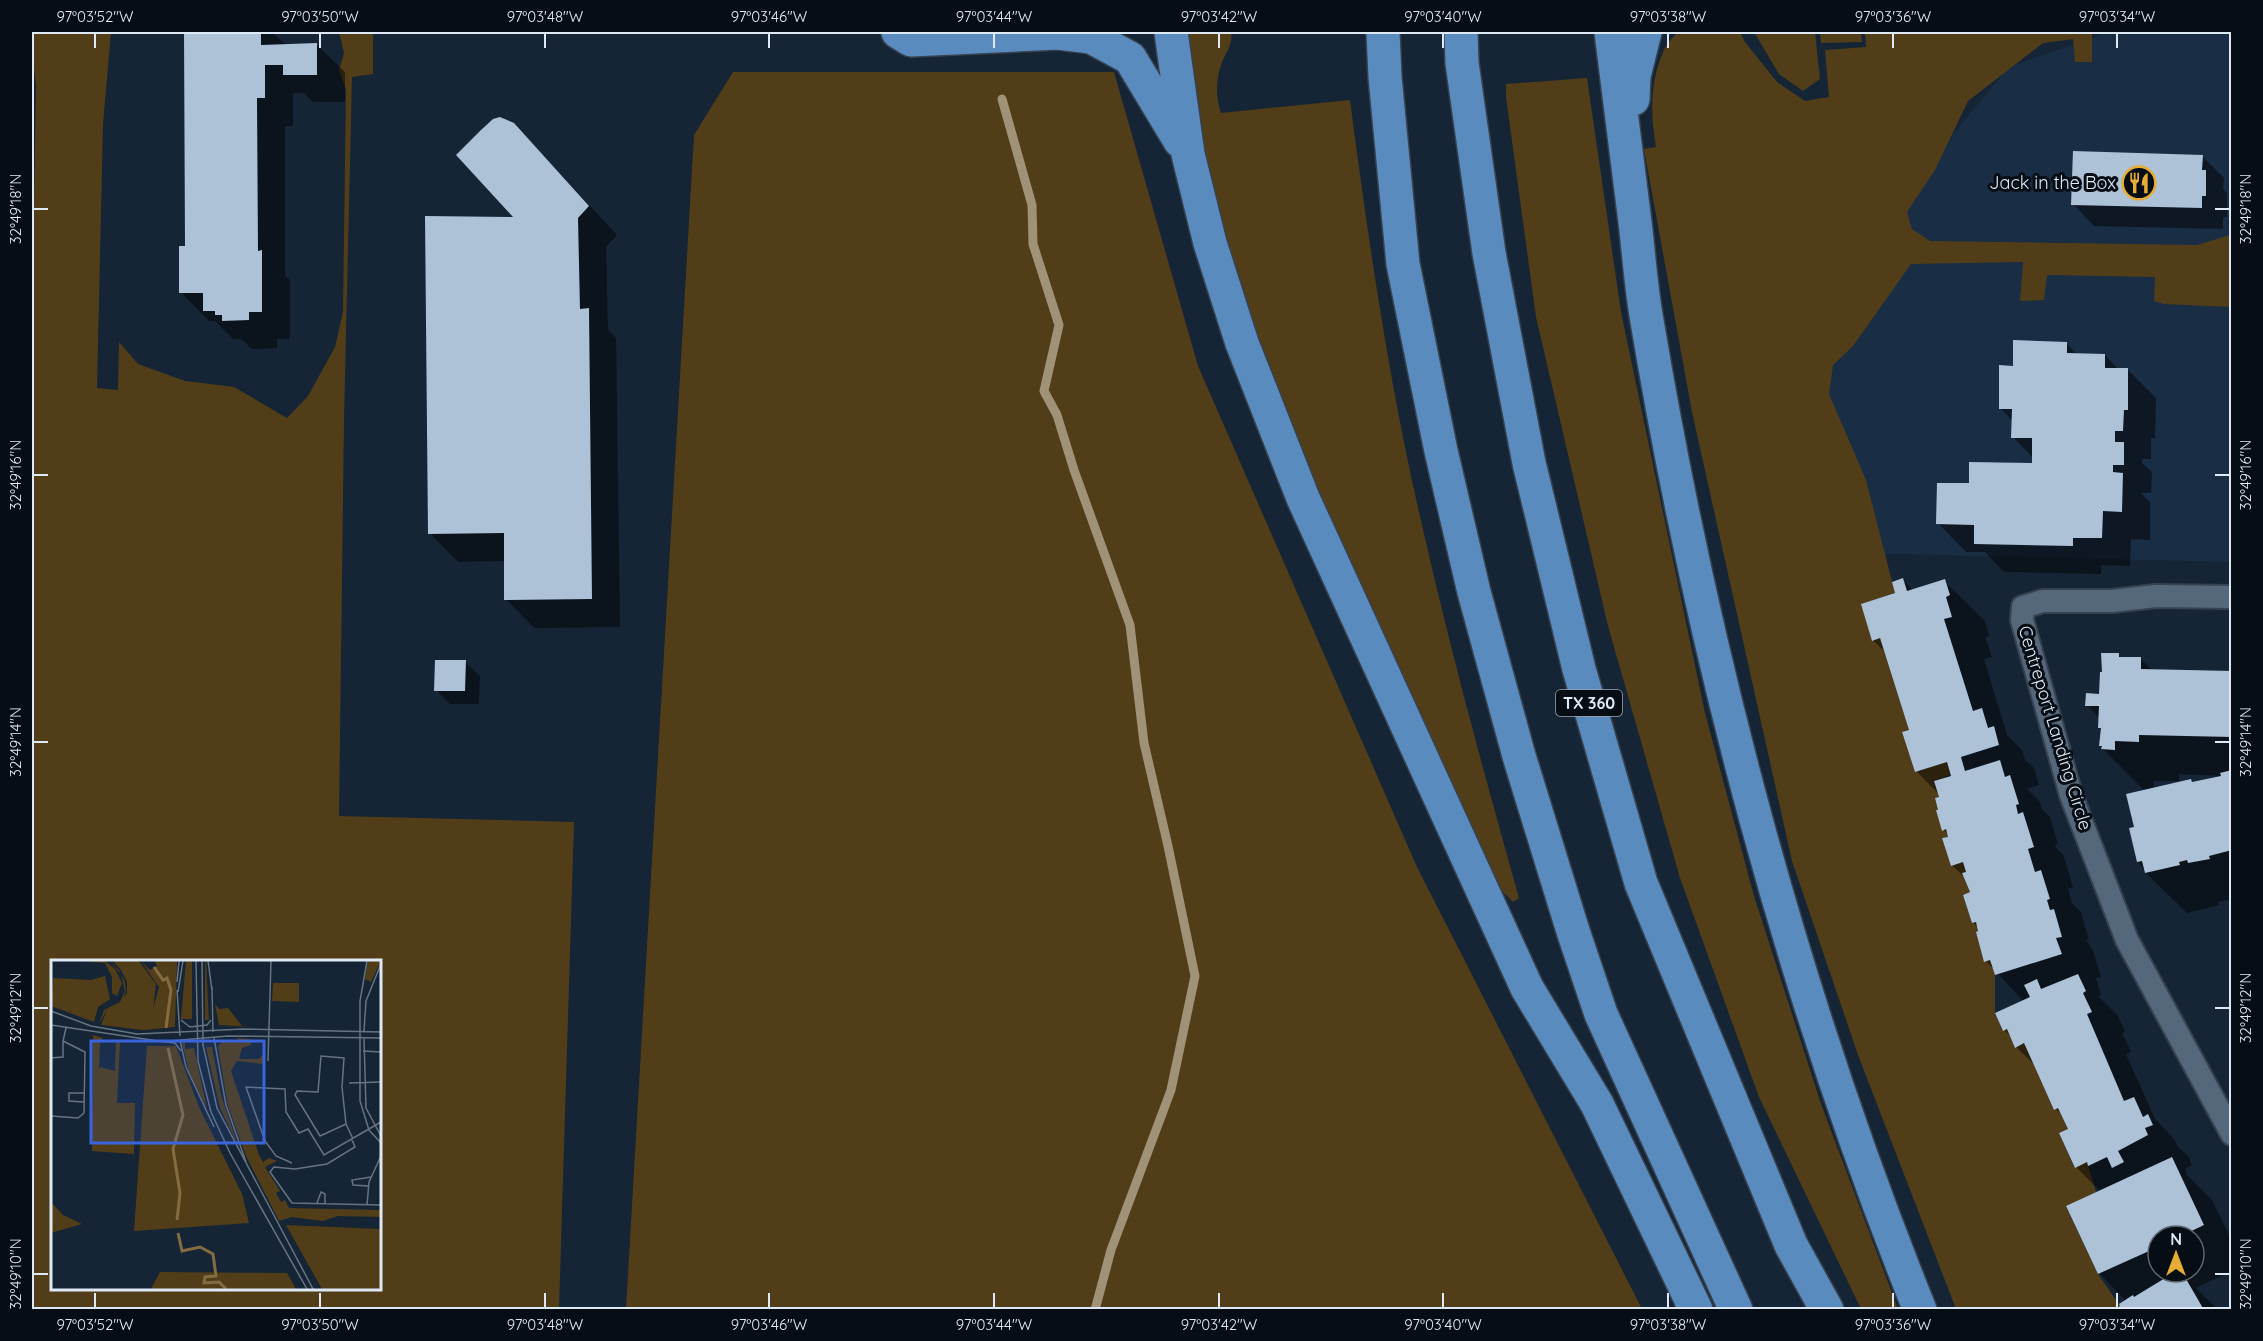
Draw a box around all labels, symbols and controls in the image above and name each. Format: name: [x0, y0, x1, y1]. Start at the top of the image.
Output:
text: 97°03'52"W: [57, 7, 134, 26]
text: 97°03'50"W: [281, 7, 359, 26]
text: 97°03'48"W: [507, 7, 584, 26]
text: 97°03'46"W: [731, 7, 808, 26]
text: 97°03'44"W: [956, 7, 1033, 26]
text: 97°03'42"W: [1181, 7, 1258, 26]
text: 97°03'40"W: [1404, 7, 1482, 26]
text: 97°03'38"W: [1630, 7, 1707, 26]
text: 97°03'36"W: [1855, 7, 1932, 26]
text: 97°03'34"W: [2079, 7, 2156, 26]
restaurant icon: Jack in the Box: [2121, 165, 2157, 201]
place label: Jack in the Box: [1989, 171, 2116, 194]
text: 32°49'18"N: [6, 174, 25, 244]
text: 32°49'18"N: [2236, 174, 2255, 244]
text: 32°49'16"N: [6, 440, 25, 510]
text: 32°49'16"N: [2236, 440, 2255, 510]
street label: Centreport Landing Circle: [2013, 623, 2098, 833]
road number: TX 360: [1556, 690, 1622, 716]
text: 32°49'14"N: [6, 707, 25, 777]
text: 32°49'14"N: [2236, 707, 2255, 777]
inset map: [51, 960, 381, 1290]
text: 32°49'12"N: [6, 973, 25, 1043]
text: 32°49'12"N: [2236, 973, 2255, 1043]
north arrow: [2146, 1224, 2206, 1284]
text: N: [2170, 1229, 2182, 1249]
text: 32°49'10"N: [6, 1238, 25, 1310]
text: 32°49'10"N: [2236, 1238, 2255, 1310]
text: 97°03'52"W: [57, 1315, 134, 1334]
text: 97°03'50"W: [281, 1315, 359, 1334]
text: 97°03'48"W: [507, 1315, 584, 1334]
text: 97°03'46"W: [731, 1315, 808, 1334]
text: 97°03'44"W: [956, 1315, 1033, 1334]
text: 97°03'42"W: [1181, 1315, 1258, 1334]
text: 97°03'40"W: [1404, 1315, 1482, 1334]
text: 97°03'38"W: [1630, 1315, 1707, 1334]
text: 97°03'36"W: [1855, 1315, 1932, 1334]
text: 97°03'34"W: [2079, 1315, 2156, 1334]

